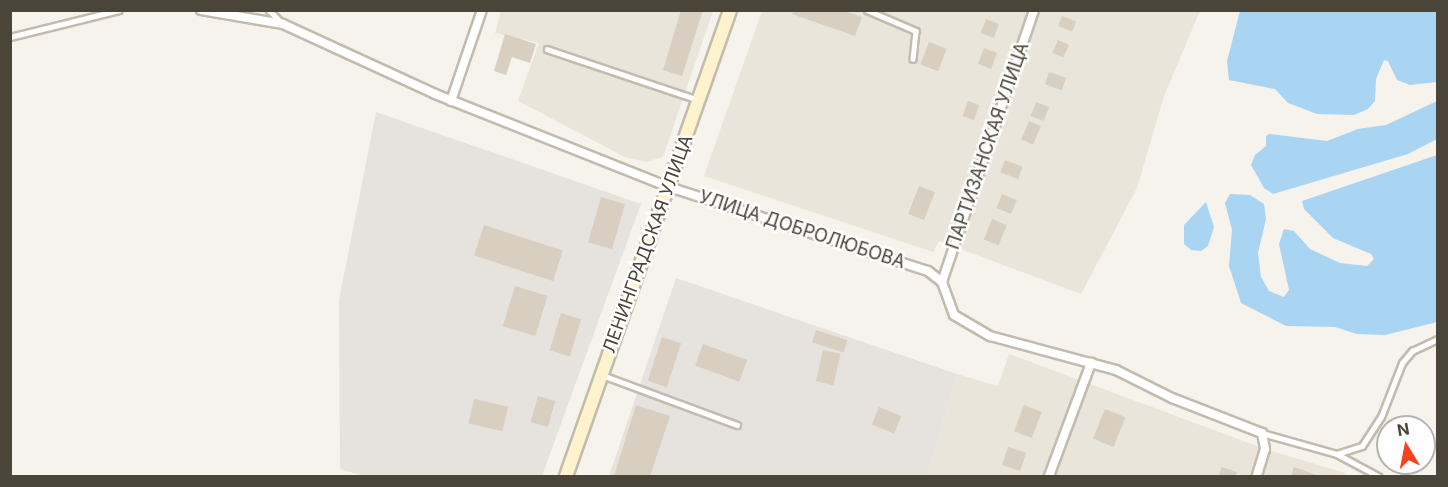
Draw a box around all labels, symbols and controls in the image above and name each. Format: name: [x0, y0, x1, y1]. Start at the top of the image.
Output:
street label: ПАРТИЗАНСКАЯ УЛИЦА: [942, 40, 1034, 252]
street label: ЛЕНИНГРАДСКАЯ УЛИЦА: [598, 132, 698, 356]
street label: УЛИЦА ДОБРОЛЮБОВА: [696, 186, 908, 274]
north arrow: [1376, 415, 1436, 475]
text: N: [1395, 418, 1411, 440]

